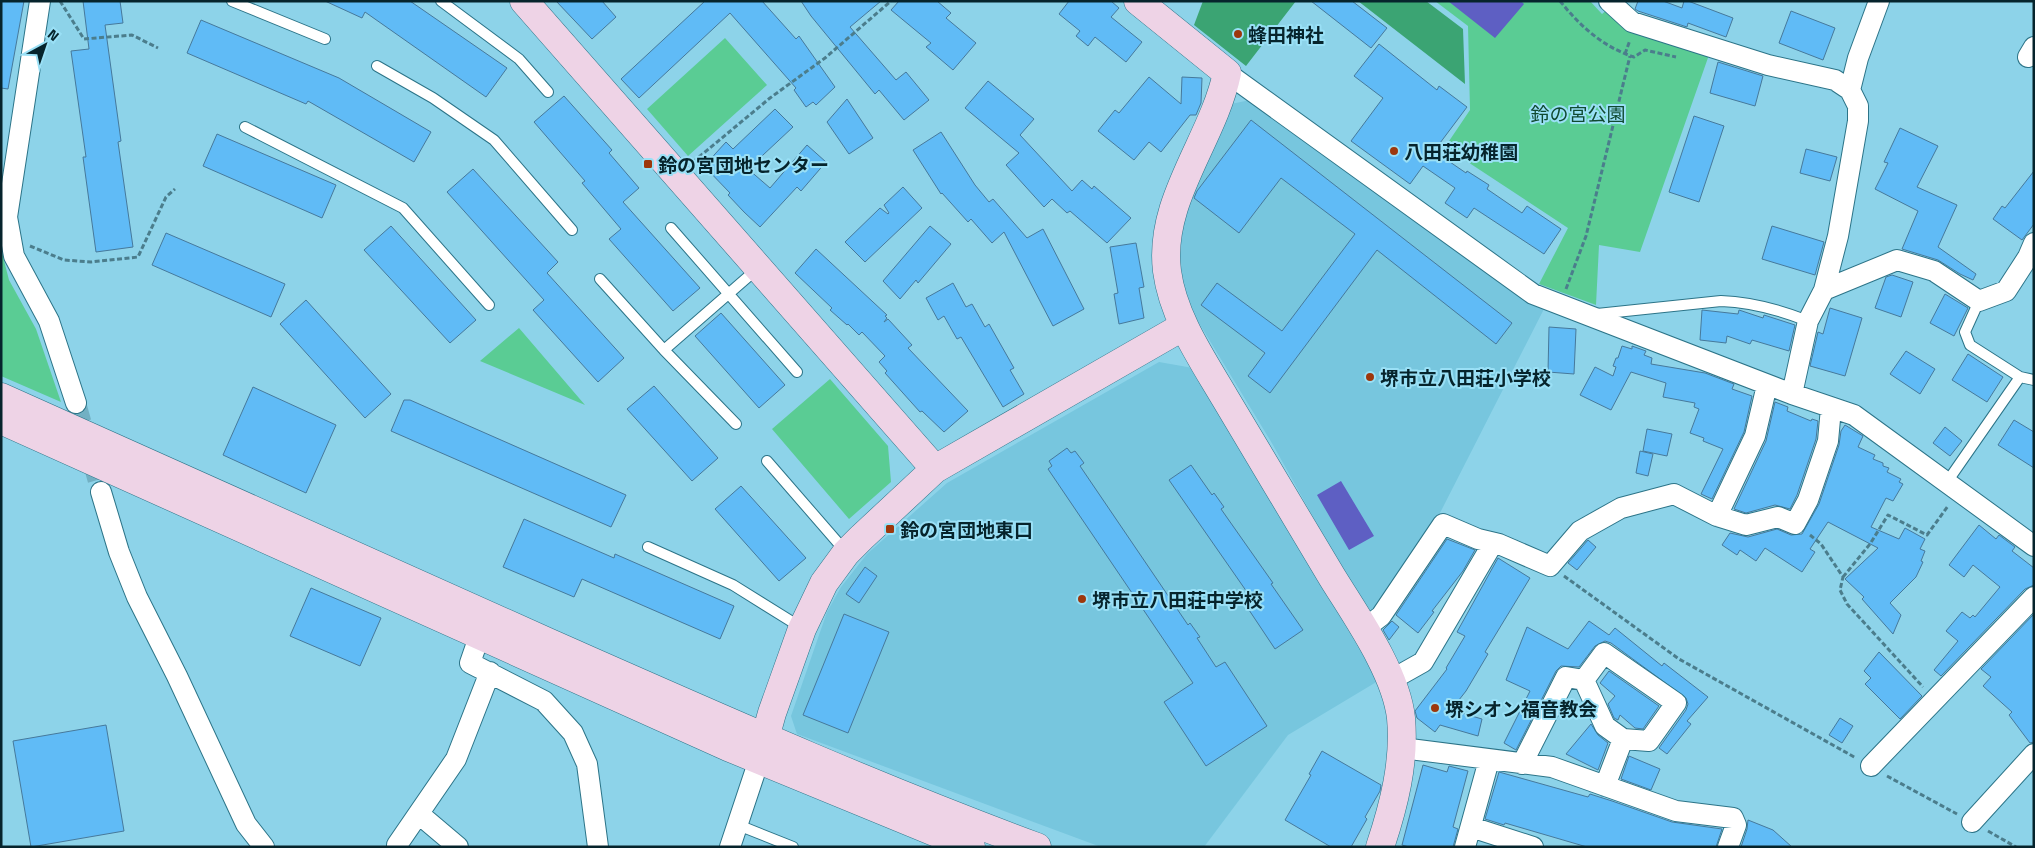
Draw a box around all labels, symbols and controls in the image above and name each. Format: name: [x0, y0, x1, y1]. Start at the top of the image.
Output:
north arrow: [20, 20, 70, 70]
place label: 蜂田神社: [1248, 20, 1324, 49]
text: N: [43, 23, 64, 46]
marker: 蜂田神社: [1232, 28, 1244, 40]
park label: 鈴の宮公園: [1530, 99, 1626, 128]
place label: 八田荘幼稚園: [1404, 137, 1518, 166]
marker: 八田荘幼稚園: [1388, 145, 1400, 157]
place label: 鈴の宮団地センター: [658, 150, 829, 179]
marker: 鈴の宮団地センター: [642, 158, 654, 170]
place label: 堺市立八田荘小学校: [1380, 363, 1551, 392]
marker: 堺市立八田荘小学校: [1364, 371, 1376, 383]
place label: 鈴の宮団地東口: [900, 515, 1033, 544]
marker: 鈴の宮団地東口: [884, 523, 896, 535]
place label: 堺市立八田荘中学校: [1092, 585, 1263, 614]
marker: 堺市立八田荘中学校: [1076, 593, 1088, 605]
place label: 堺シオン福音教会: [1445, 694, 1597, 723]
marker: 堺シオン福音教会: [1429, 702, 1441, 714]

